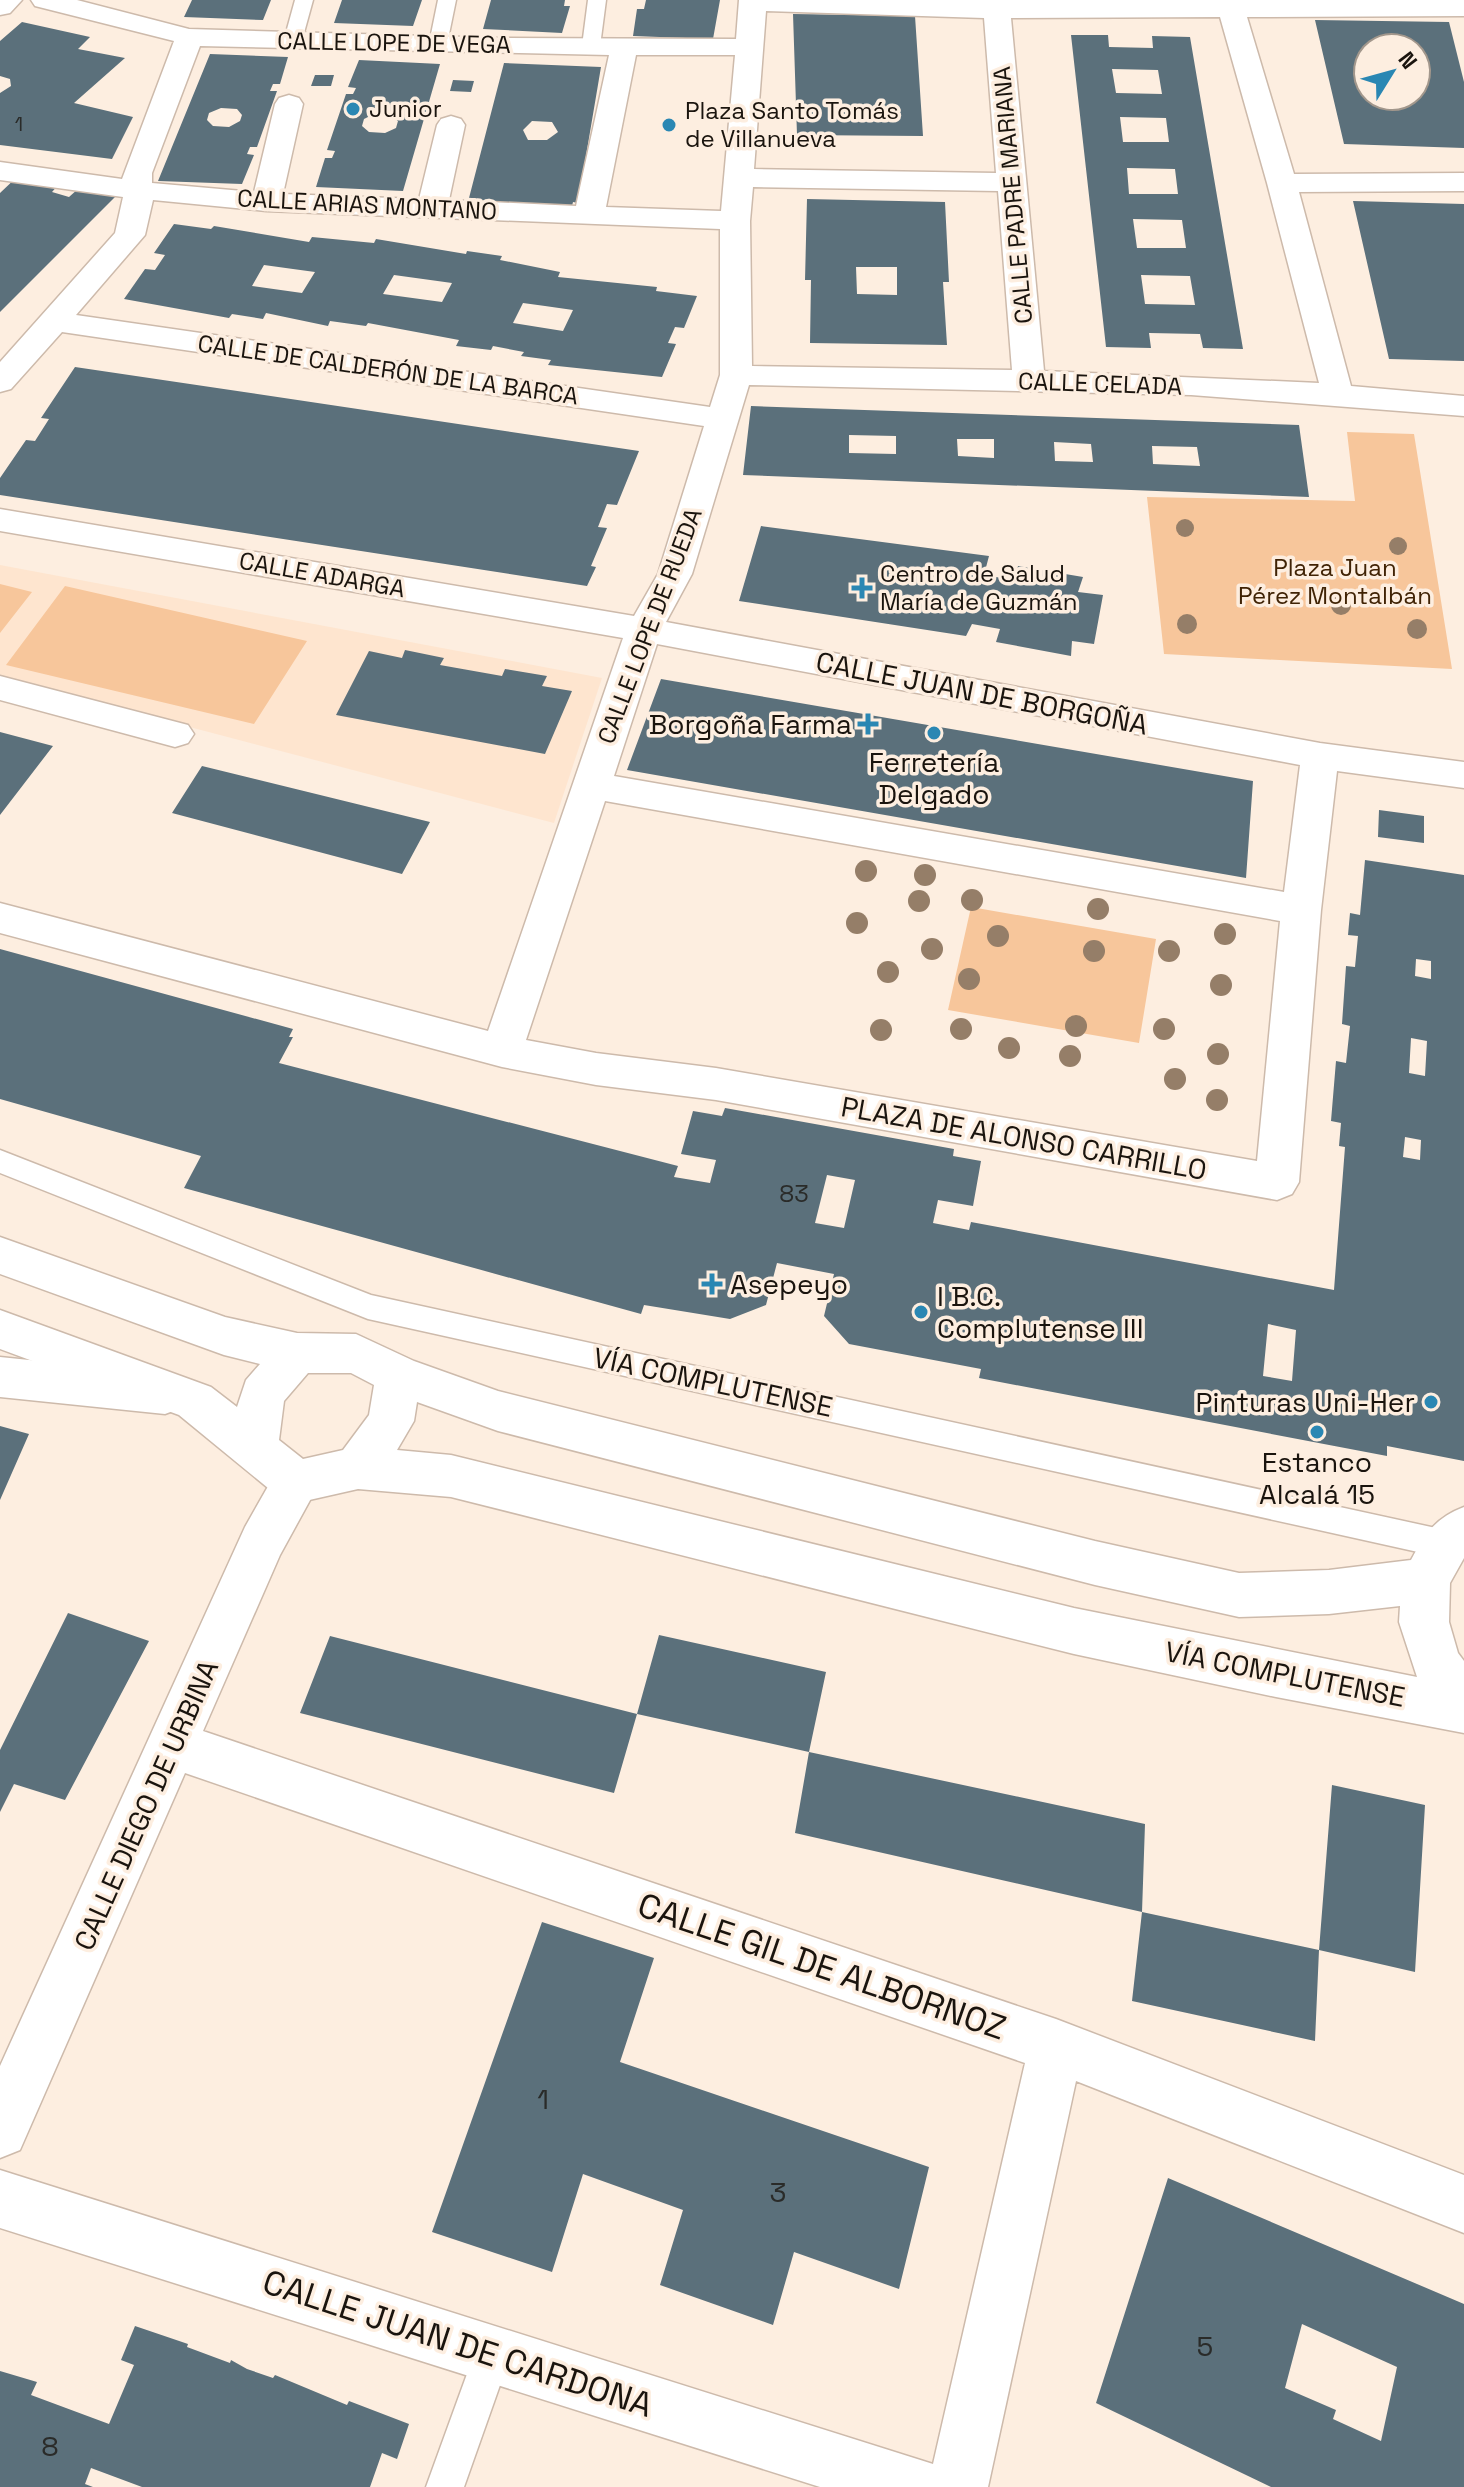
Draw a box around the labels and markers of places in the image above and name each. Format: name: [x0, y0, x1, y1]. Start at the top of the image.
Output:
place label: Junior: [369, 93, 442, 124]
place label: Plaza Santo Tomás de Villanueva: [685, 95, 899, 154]
marker: Junior: [344, 100, 362, 118]
marker: Plaza Santo Tomás de Villanueva: [660, 116, 678, 134]
place label: Centro de Salud María de Guzmán: [880, 558, 1077, 617]
marker: Centro de Salud María de Guzmán: [851, 577, 873, 599]
place label: Borgoña Farma: [649, 706, 852, 742]
marker: Borgoña Farma: [859, 715, 877, 733]
marker: Ferretería Delgado: [925, 724, 943, 742]
place label: Ferretería Delgado: [869, 744, 999, 812]
place label: Asepeyo: [730, 1266, 848, 1302]
marker: Asepeyo: [701, 1273, 723, 1295]
place label: I B.C. Complutense III: [937, 1278, 1144, 1346]
marker: I B.C. Complutense III: [912, 1303, 930, 1321]
place label: Pinturas Uni-Her: [1196, 1384, 1415, 1420]
marker: Pinturas Uni-Her: [1422, 1393, 1440, 1411]
marker: Estanco Alcalá 15: [1308, 1423, 1326, 1441]
place label: Estanco Alcalá 15: [1259, 1444, 1375, 1512]

